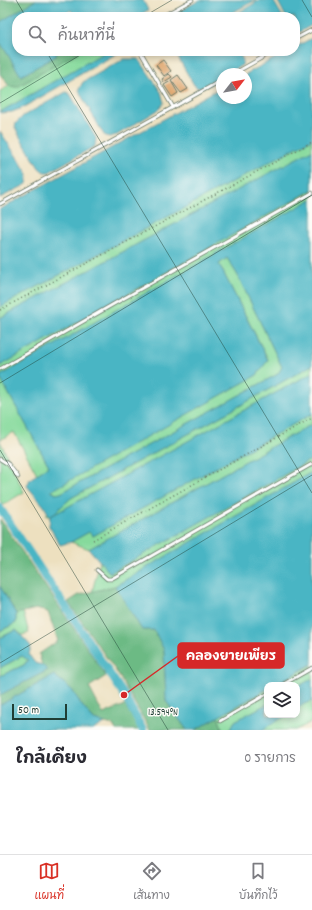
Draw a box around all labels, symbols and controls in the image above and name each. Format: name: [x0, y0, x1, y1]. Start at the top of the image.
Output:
search box: [12, 12, 300, 56]
icon: search: [26, 23, 48, 45]
text: ค้นหาที่นี่: [58, 26, 115, 48]
north arrow: [216, 68, 252, 104]
callout: คลองยายเพียร: [178, 643, 284, 668]
text: คลองยายเพียร: [186, 647, 276, 667]
map controls: [264, 682, 300, 718]
button: layers: [264, 682, 300, 718]
scale bar: [12, 702, 67, 721]
text: 50 m: [18, 703, 39, 719]
text: 13.594°N: [148, 706, 178, 720]
text: ใกล้เคียง: [16, 748, 87, 772]
text: 0 รายการ: [244, 750, 296, 769]
tab: แผนที่: [35, 860, 64, 905]
tab: เส้นทาง: [133, 860, 170, 905]
tab: บันทึกไว้: [239, 860, 277, 905]

